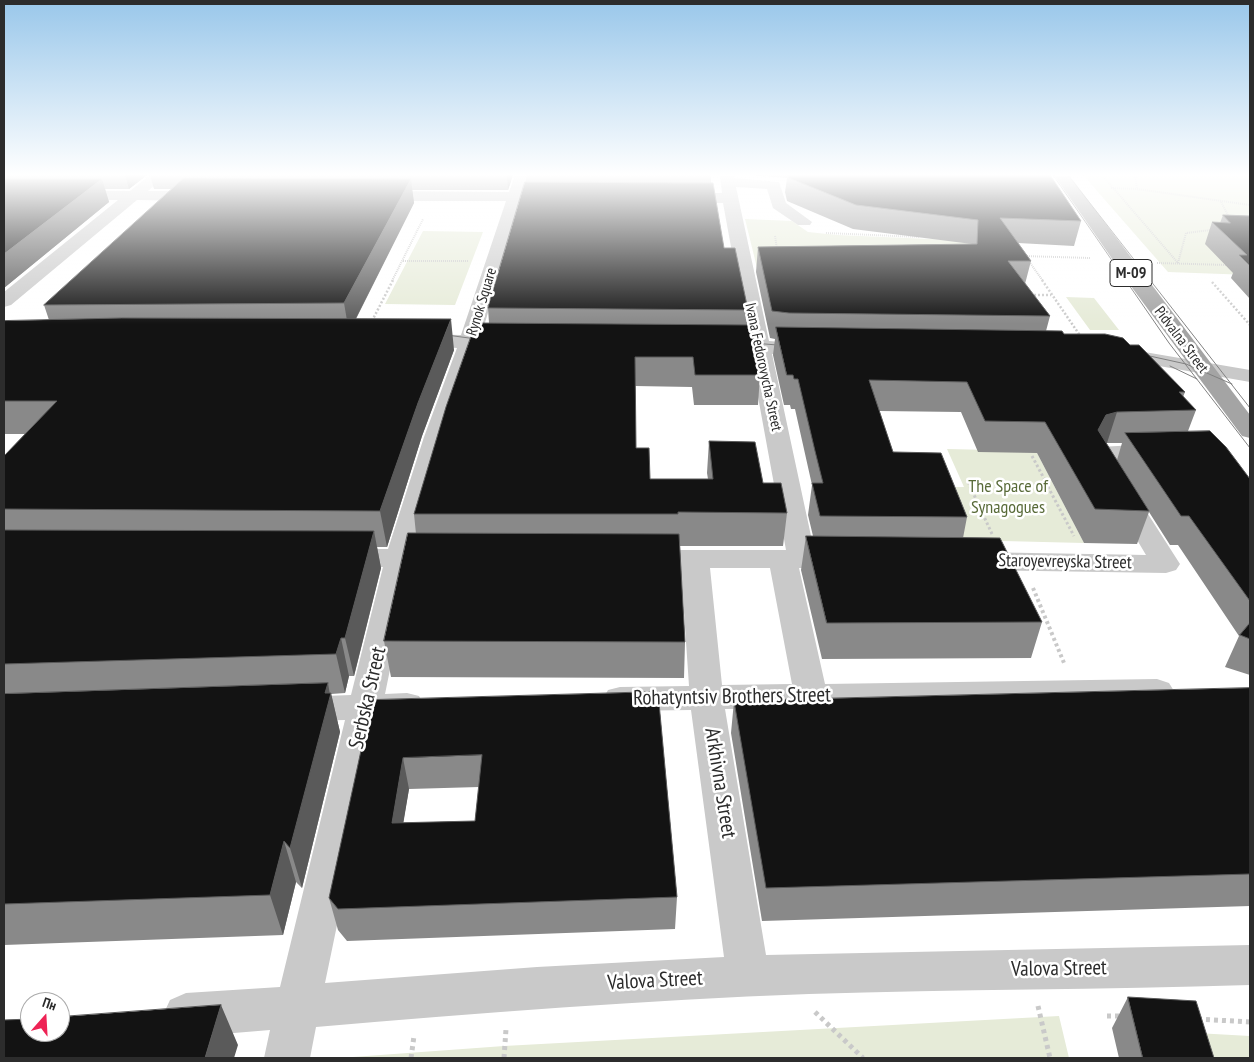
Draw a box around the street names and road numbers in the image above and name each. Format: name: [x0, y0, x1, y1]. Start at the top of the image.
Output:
road number: М-09: [1110, 260, 1152, 286]
street label: Rynok Square: [463, 266, 501, 338]
street label: Ivana Fedorovycha Street: [741, 301, 785, 433]
street label: Pidvalna Street: [1150, 303, 1212, 377]
street label: Staroyevreyska Street: [998, 550, 1132, 574]
street label: Serbska Street: [344, 644, 392, 752]
street label: Rohatyntsiv Brothers Street: [633, 683, 831, 711]
street label: Arkhivna Street: [699, 726, 741, 840]
street label: Valova Street: [1011, 956, 1107, 982]
street label: Valova Street: [607, 966, 703, 996]

